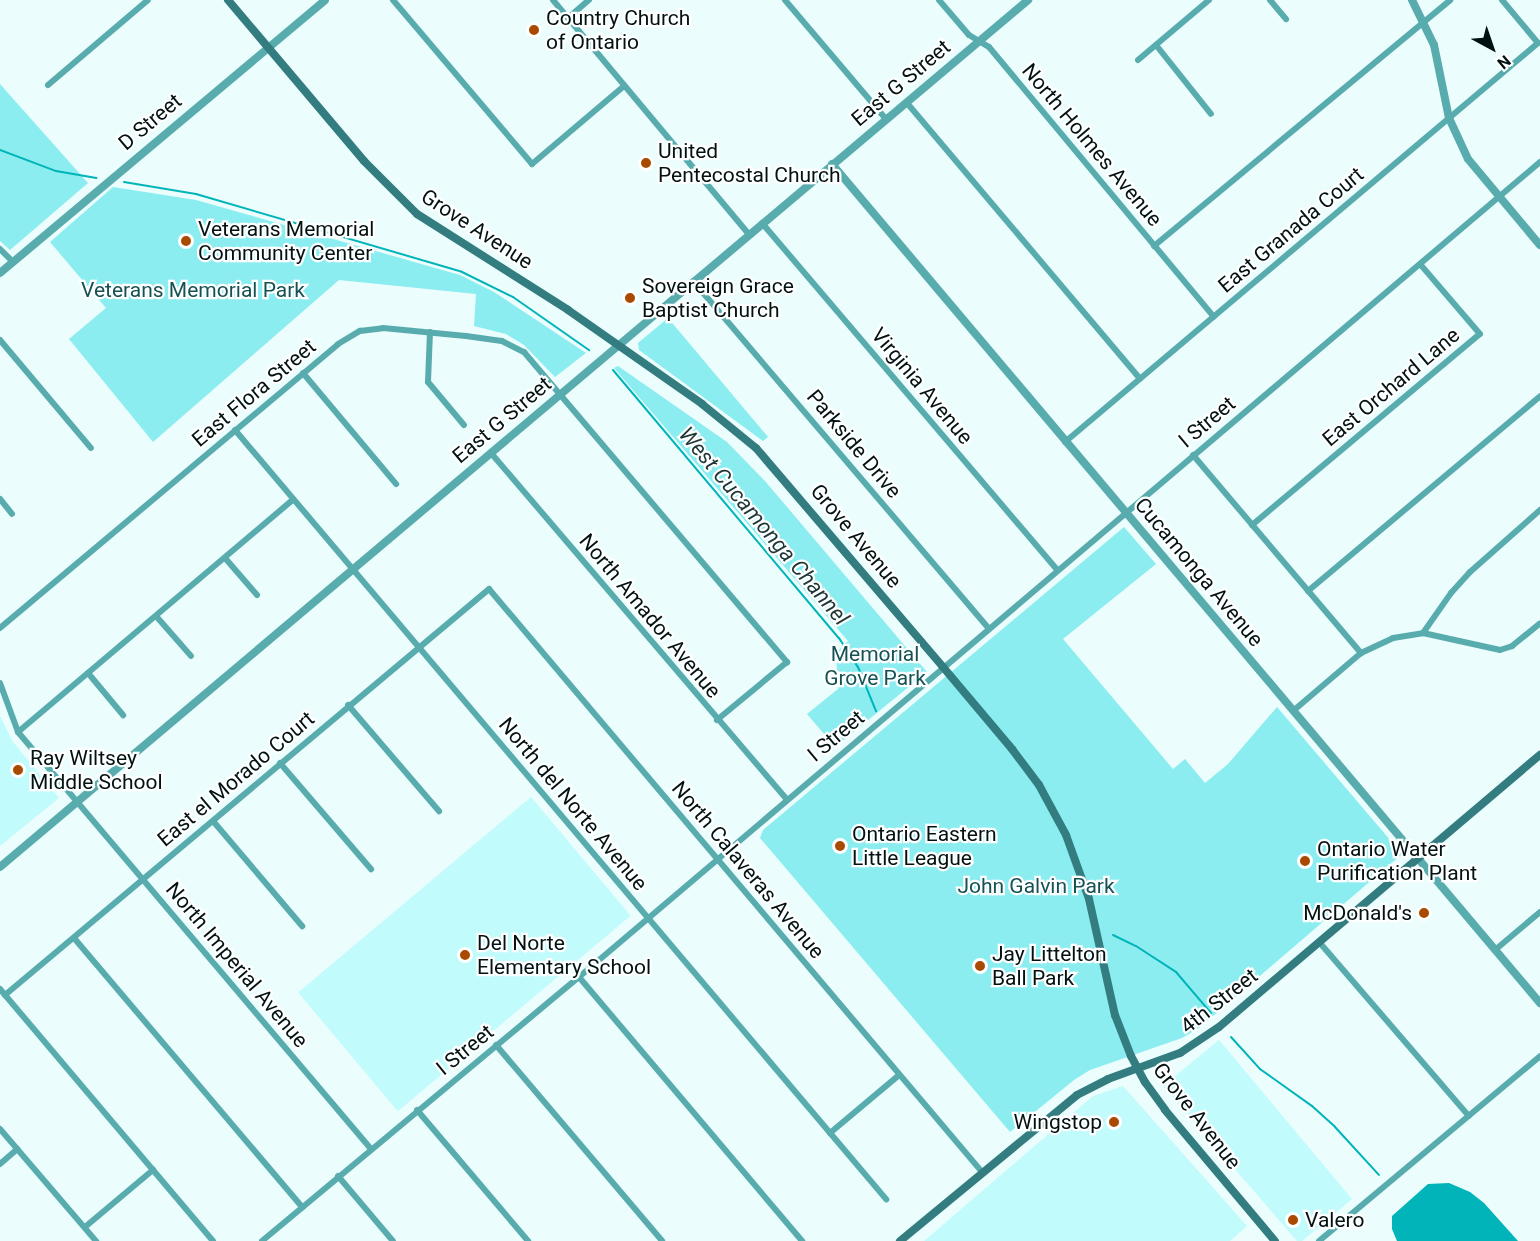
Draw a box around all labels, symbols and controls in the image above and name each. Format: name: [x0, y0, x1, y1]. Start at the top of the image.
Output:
place label: Country Church of Ontario: [546, 5, 690, 55]
north arrow: [1462, 18, 1522, 78]
marker: Country Church of Ontario: [527, 23, 541, 37]
street label: East G Street: [846, 34, 956, 132]
text: N: [1493, 51, 1514, 73]
street label: North Holmes Avenue: [1017, 59, 1167, 231]
street label: D Street: [113, 88, 187, 156]
place label: United Pentecostal Church: [658, 138, 841, 188]
marker: United Pentecostal Church: [639, 156, 653, 170]
street label: East Granada Court: [1213, 162, 1369, 298]
street label: Grove Avenue: [416, 184, 538, 274]
place label: Veterans Memorial Community Center: [198, 216, 374, 266]
marker: Veterans Memorial Community Center: [179, 234, 193, 248]
place label: Sovereign Grace Baptist Church: [642, 273, 794, 323]
park label: Veterans Memorial Park: [81, 277, 305, 303]
marker: Sovereign Grace Baptist Church: [623, 291, 637, 305]
street label: East Orchard Lane: [1317, 322, 1465, 452]
street label: Virginia Avenue: [866, 323, 978, 449]
street label: East Flora Street: [187, 334, 321, 452]
street label: East G Street: [447, 371, 557, 469]
street label: Parkside Drive: [801, 385, 907, 503]
street label: I Street: [1173, 391, 1241, 453]
water label: West Cucamonga Channel: [673, 421, 855, 631]
street label: Grove Avenue: [805, 479, 907, 593]
street label: Cucamonga Avenue: [1129, 492, 1269, 652]
street label: North Amador Avenue: [574, 529, 726, 703]
park label: Memorial Grove Park: [824, 641, 926, 691]
street label: I Street: [802, 705, 870, 767]
street label: East el Morado Court: [152, 706, 320, 852]
street label: North del Norte Avenue: [493, 712, 653, 896]
place label: Ray Wiltsey Middle School: [30, 745, 163, 795]
marker: Ray Wiltsey Middle School: [11, 763, 25, 777]
street label: North Calaveras Avenue: [666, 776, 830, 964]
place label: Ontario Eastern Little League: [852, 821, 997, 871]
place label: Ontario Water Purification Plant: [1317, 836, 1477, 886]
marker: Ontario Eastern Little League: [833, 839, 847, 853]
marker: Ontario Water Purification Plant: [1298, 854, 1312, 868]
park label: John Galvin Park: [957, 873, 1115, 899]
street label: North Imperial Avenue: [161, 877, 313, 1053]
place label: McDonald's: [1303, 900, 1412, 926]
marker: McDonald's: [1417, 906, 1431, 920]
place label: Del Norte Elementary School: [477, 930, 651, 980]
place label: Jay Littelton Ball Park: [992, 941, 1107, 991]
marker: Del Norte Elementary School: [458, 948, 472, 962]
marker: Jay Littelton Ball Park: [973, 959, 987, 973]
street label: 4th Street: [1175, 963, 1263, 1039]
street label: I Street: [431, 1019, 499, 1081]
street label: Grove Avenue: [1148, 1058, 1246, 1174]
place label: Wingstop: [1014, 1109, 1102, 1135]
marker: Wingstop: [1107, 1115, 1121, 1129]
place label: Valero: [1305, 1207, 1364, 1233]
marker: Valero: [1286, 1213, 1300, 1227]

